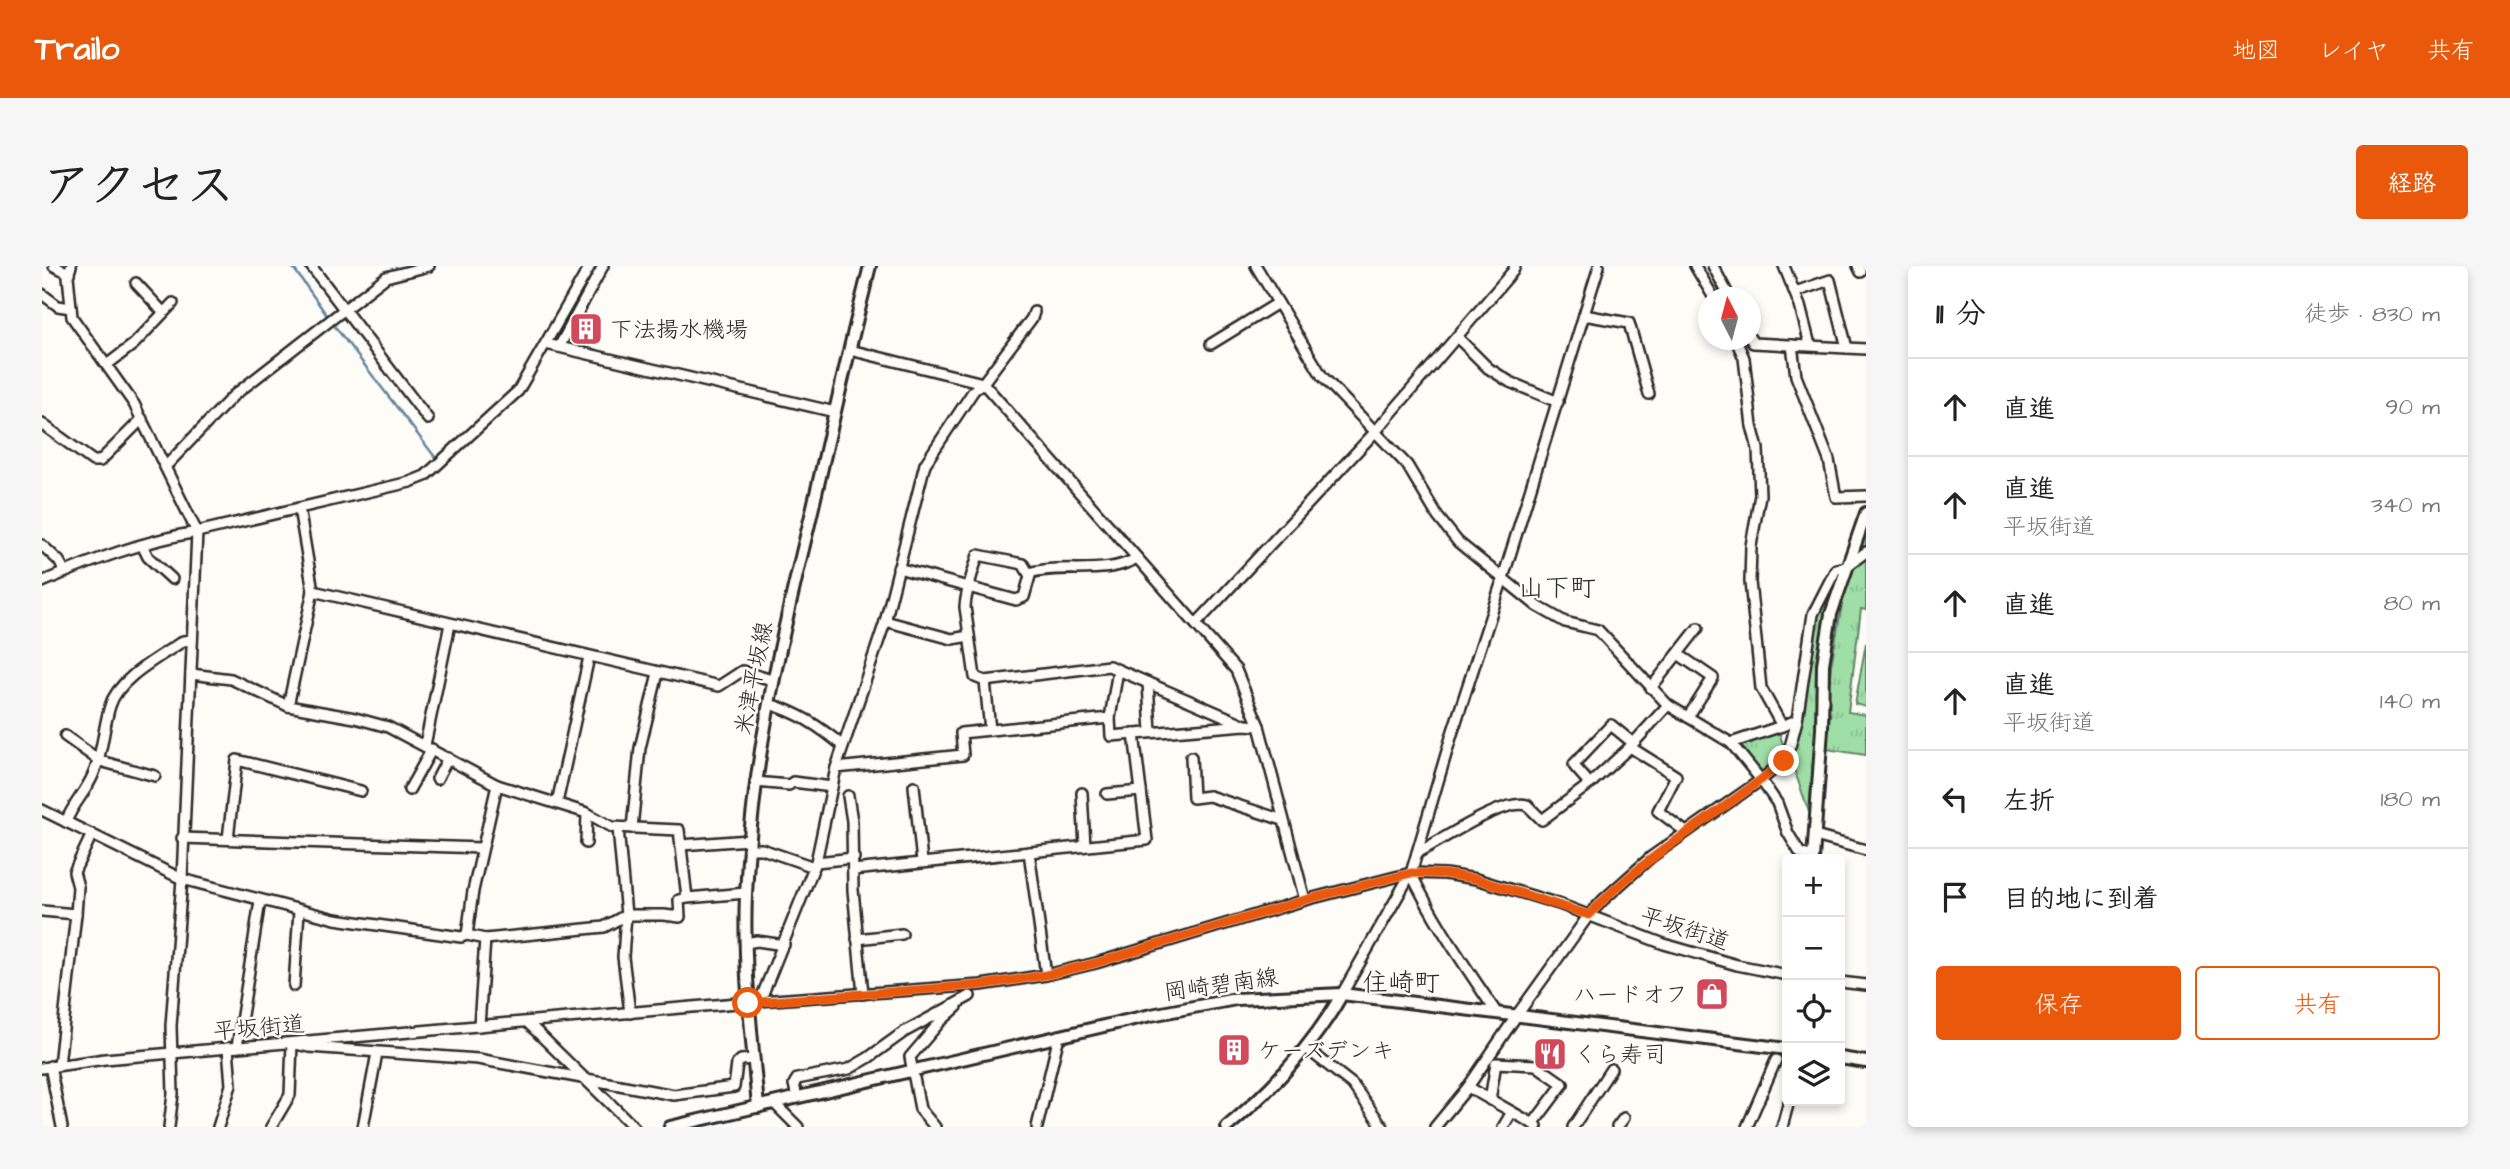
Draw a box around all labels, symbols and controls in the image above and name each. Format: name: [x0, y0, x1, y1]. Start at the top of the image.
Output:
text: Trailo: [35, 26, 119, 72]
text: 地図: [2232, 34, 2280, 68]
text: レイヤ: [2318, 34, 2389, 68]
text: 共有: [2427, 34, 2475, 68]
button: 経路: [2356, 145, 2468, 219]
text: アクセス: [42, 153, 235, 221]
north arrow: [1698, 287, 1761, 350]
text: 11 分: [1936, 293, 1986, 335]
text: 徒歩 · 830 m: [2304, 298, 2440, 330]
building icon: 下法揚水機場: [567, 310, 605, 348]
place label: 下法揚水機場: [610, 314, 748, 346]
icon: ahead: [1936, 388, 1974, 426]
text: 直進: [2003, 391, 2055, 427]
text: 90 m: [2385, 391, 2440, 423]
text: 直進: [2003, 471, 2055, 507]
icon: ahead: [1936, 486, 1974, 524]
text: 340 m: [2371, 489, 2440, 521]
text: 平坂街道: [2003, 511, 2095, 543]
district label: 山下町: [1518, 570, 1596, 606]
icon: ahead: [1936, 584, 1974, 622]
text: 直進: [2003, 587, 2055, 623]
text: 80 m: [2383, 587, 2440, 619]
street label: 米津平坂線: [727, 619, 781, 738]
text: 直進: [2003, 667, 2055, 703]
icon: ahead: [1936, 682, 1974, 720]
text: 140 m: [2380, 685, 2440, 717]
text: 平坂街道: [2003, 707, 2095, 739]
route end: [1768, 745, 1799, 776]
icon: left: [1936, 780, 1974, 818]
text: 左折: [2003, 783, 2055, 819]
text: 180 m: [2381, 783, 2440, 815]
map controls: [1782, 854, 1845, 1106]
button: +: [1782, 854, 1845, 917]
icon: arrive: [1936, 878, 1974, 916]
text: 目的地に到着: [2003, 881, 2159, 917]
street label: 平坂街道: [1636, 900, 1733, 958]
button: −: [1782, 917, 1845, 980]
street label: 岡崎碧南線: [1162, 961, 1280, 1009]
district label: 住崎町: [1362, 965, 1440, 1001]
button: 保存: [1936, 966, 2181, 1040]
button: 共有: [2195, 966, 2440, 1040]
shop icon: ハードオフ: [1693, 975, 1731, 1013]
place label: ハードオフ: [1573, 979, 1688, 1011]
button: locate: [1782, 980, 1845, 1043]
route start: [732, 987, 763, 1018]
street label: 平坂街道: [212, 1008, 306, 1048]
building icon: ケーズデンキ: [1215, 1031, 1253, 1069]
place label: ケーズデンキ: [1258, 1035, 1394, 1067]
restaurant icon: くら寿司: [1531, 1035, 1569, 1073]
place label: くら寿司: [1574, 1039, 1666, 1071]
button: layers: [1782, 1043, 1845, 1106]

